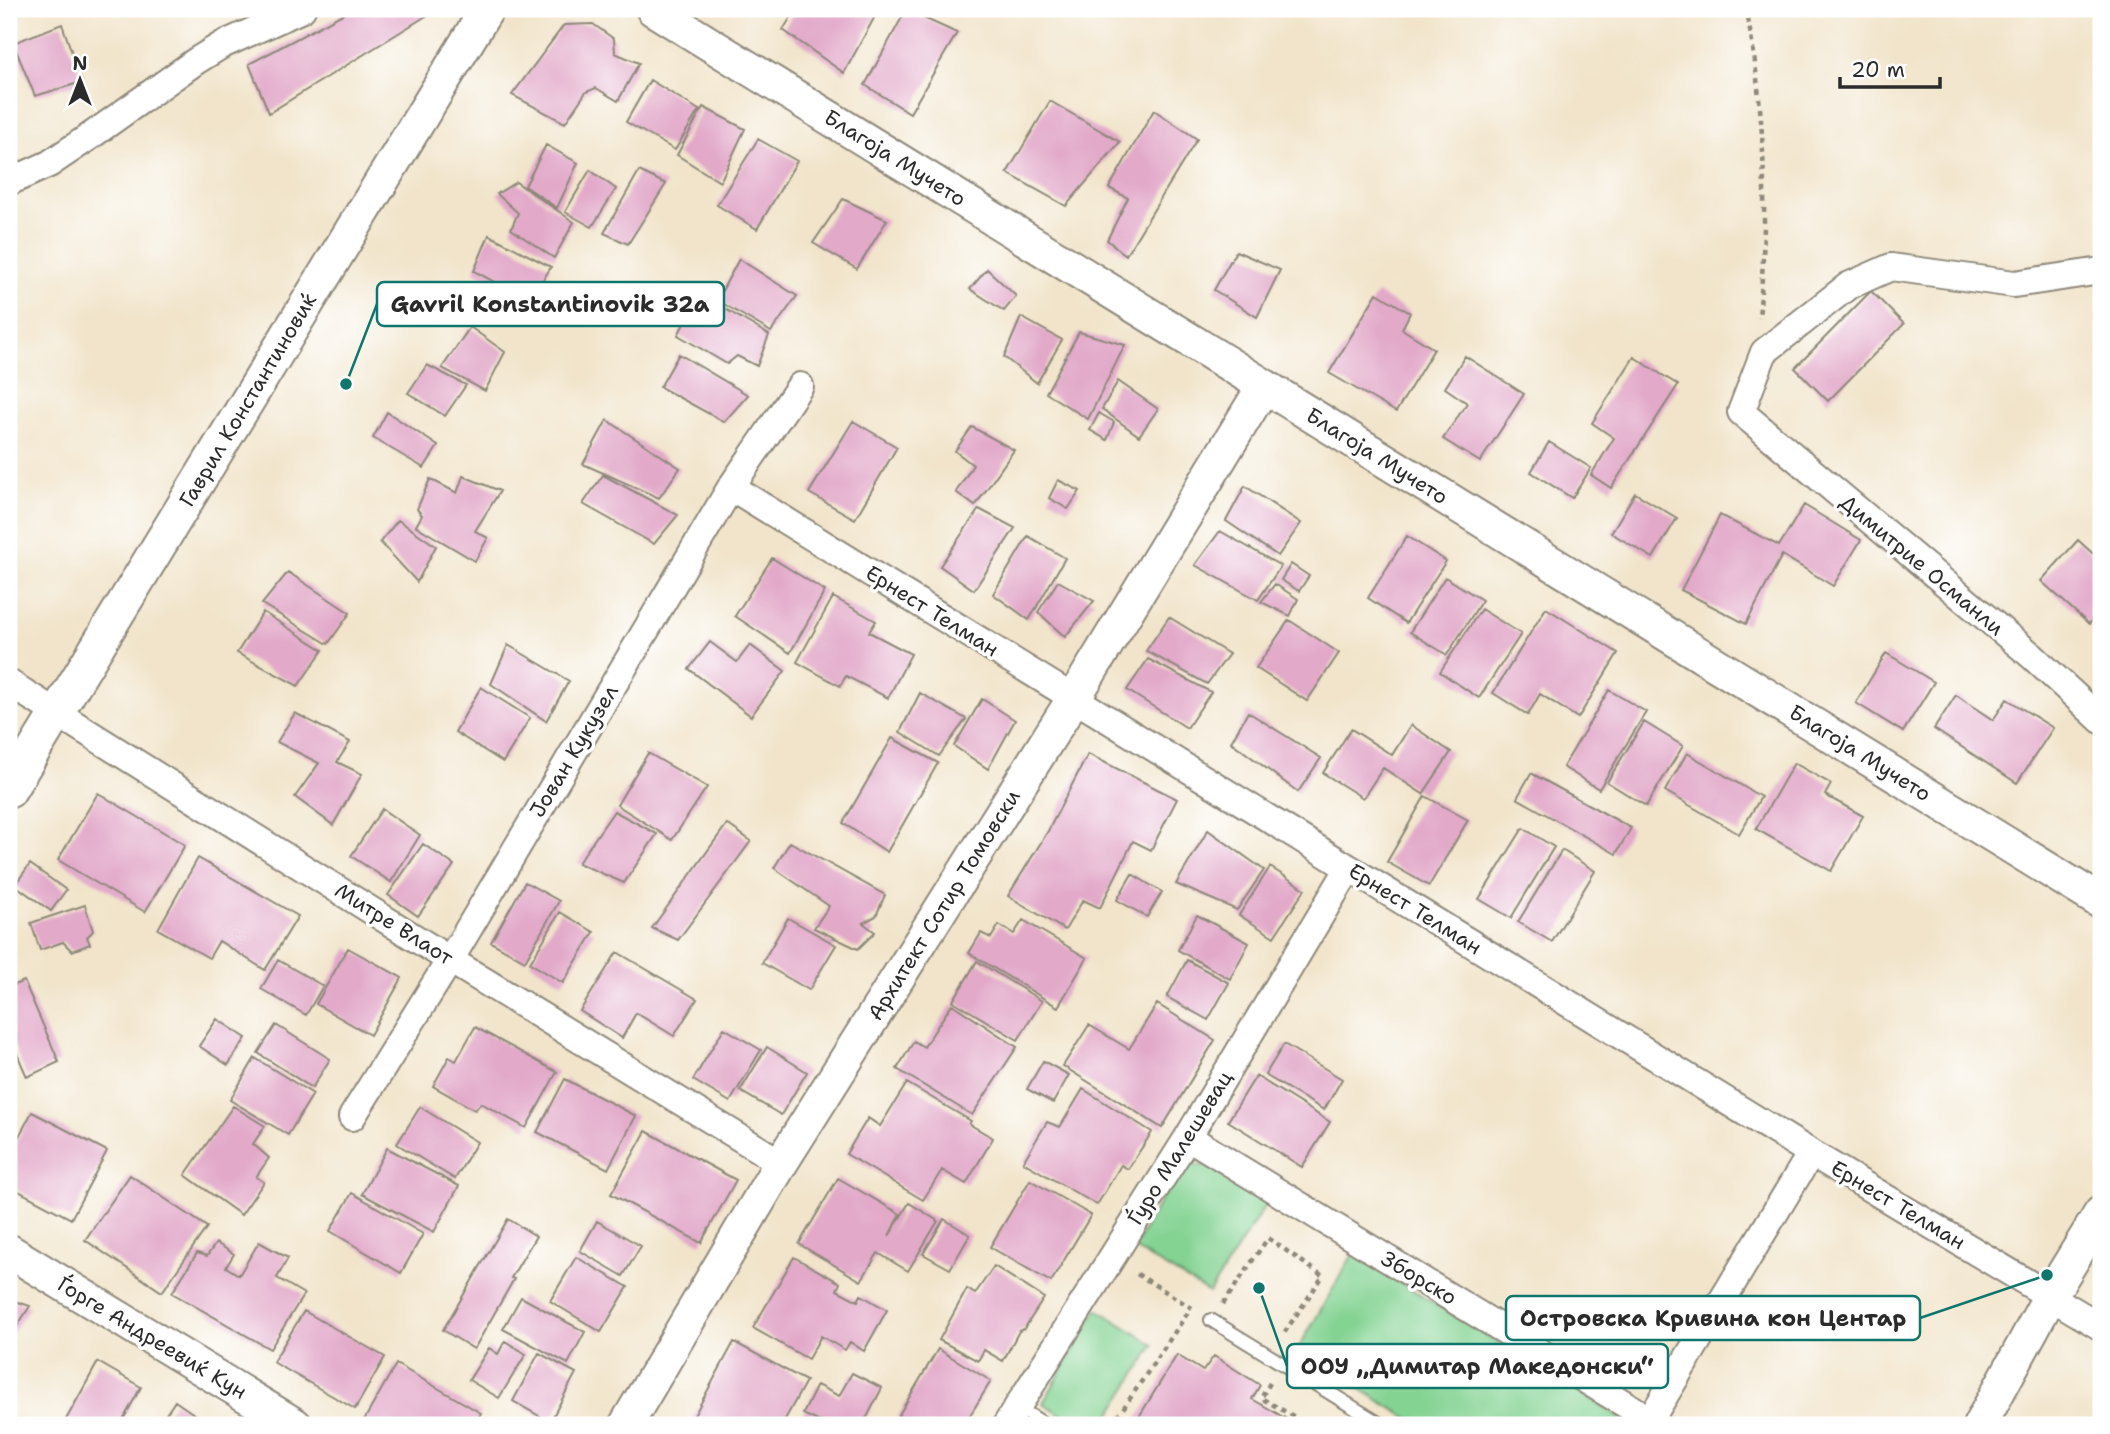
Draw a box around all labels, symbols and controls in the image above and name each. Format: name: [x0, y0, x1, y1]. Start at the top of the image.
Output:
north arrow: [46, 46, 116, 116]
scale bar: [1840, 46, 1940, 90]
text: N: [72, 51, 88, 76]
text: 20 m: [1851, 56, 1905, 84]
street label: Благоја Мучето: [819, 103, 971, 213]
callout: Gavril Konstantinovik 32a: [377, 282, 724, 326]
street label: Гаврил Константиновиќ: [173, 288, 323, 512]
text: Gavril Konstantinovik 32a: [391, 289, 710, 319]
street label: Благоја Мучето: [1301, 401, 1453, 511]
street label: Димитрие Османли: [1834, 488, 2010, 642]
street label: Ернест Телман: [860, 559, 1004, 663]
street label: Јован Кукузел: [523, 679, 625, 823]
street label: Благоја Мучето: [1784, 698, 1936, 808]
street label: Архитект Сотир Томовски: [861, 784, 1027, 1026]
street label: Ернест Телман: [1343, 857, 1487, 961]
street label: Митре Влаот: [330, 877, 459, 972]
street label: Ѓуро Малешевац: [1120, 1065, 1239, 1230]
street label: Ернест Телман: [1826, 1154, 1970, 1256]
street label: Зборско: [1376, 1244, 1462, 1312]
street label: Ѓорге Андреевиќ Кун: [52, 1269, 252, 1406]
callout: Островска Кривина кон Центар: [1506, 1296, 1920, 1340]
text: Островска Кривина кон Центар: [1520, 1303, 1906, 1333]
callout: ООУ „Димитар Македонски“: [1287, 1344, 1668, 1388]
text: ООУ „Димитар Македонски“: [1301, 1351, 1654, 1381]

